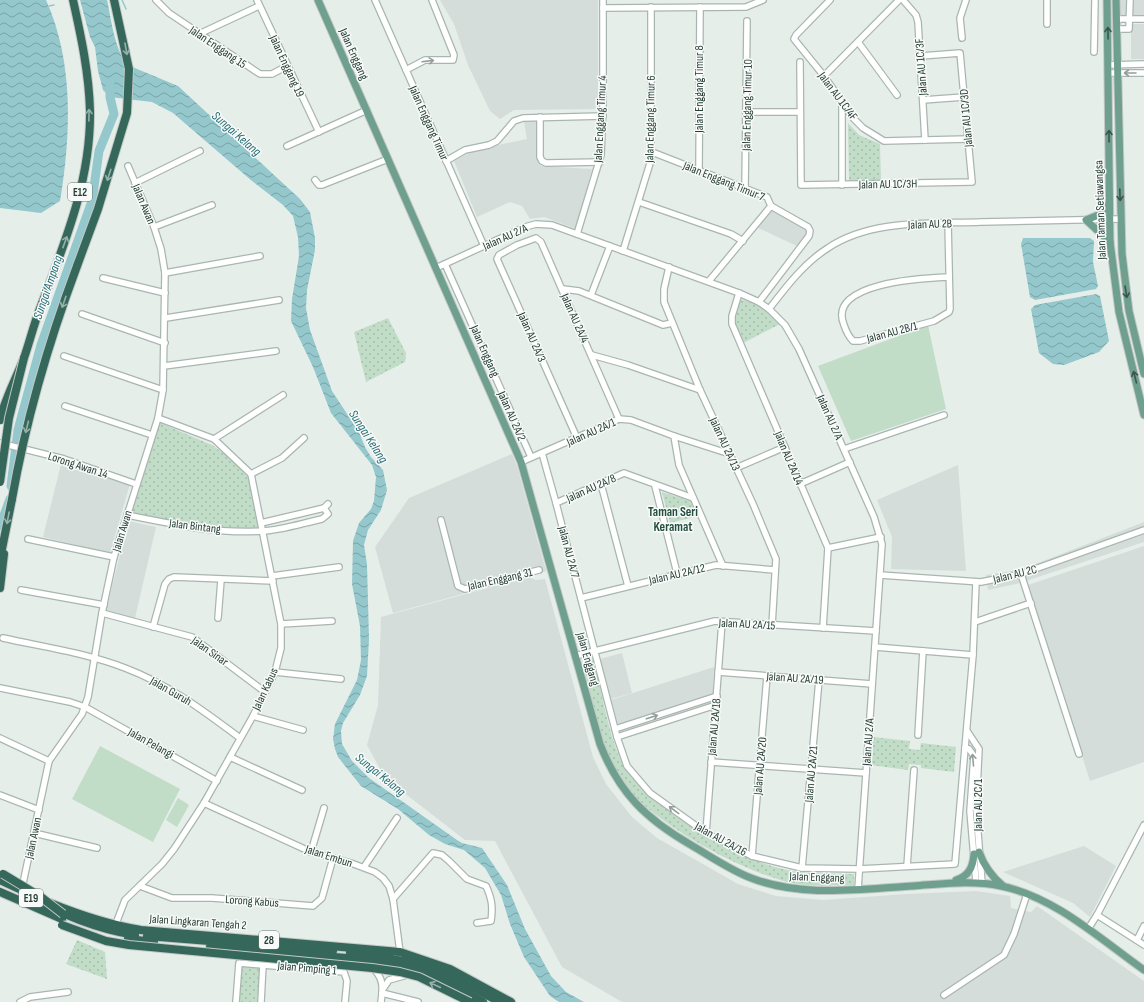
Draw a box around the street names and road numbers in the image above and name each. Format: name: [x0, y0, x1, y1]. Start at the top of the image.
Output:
street label: Jalan Enggang 15: [185, 22, 249, 72]
street label: Jalan Enggang: [335, 25, 372, 83]
street label: Jalan Enggang 19: [265, 32, 307, 99]
street label: Jalan AU 1C/3F: [912, 38, 931, 97]
street label: Jalan Enggang Timur 8: [692, 45, 707, 134]
street label: Jalan Enggang Timur 10: [739, 59, 756, 152]
street label: Jalan AU 1C/4F: [814, 68, 861, 124]
street label: Jalan Enggang Timur 4: [591, 75, 610, 164]
street label: Jalan Enggang Timur 6: [642, 75, 659, 164]
street label: Jalan Enggang Timur: [405, 83, 452, 163]
street label: Jalan AU 1C/3D: [956, 88, 977, 149]
street label: Jalan Enggang Timur 7: [680, 158, 767, 205]
street label: Jalan Taman Setiawangsa: [1091, 160, 1110, 261]
street label: Jalan AU 1C/3H: [858, 176, 917, 193]
street label: Jalan Awan: [128, 181, 159, 227]
road number: E12: [68, 183, 92, 201]
street label: Jalan AU 2B: [907, 216, 952, 233]
street label: Jalan AU 2/A: [480, 221, 531, 254]
street label: Jalan AU 2A/4: [557, 290, 592, 345]
street label: Jalan AU 2A/3: [514, 309, 549, 364]
street label: Jalan AU 2B/1: [864, 318, 920, 347]
street label: Jalan Enggang: [466, 322, 503, 380]
street label: Jalan AU 2A/2: [494, 388, 529, 443]
street label: Jalan AU 2/A: [813, 392, 846, 443]
street label: Jalan AU 2A/13: [705, 414, 743, 473]
street label: Jalan AU 2A/1: [563, 415, 619, 450]
street label: Jalan AU 2A/14: [770, 428, 807, 487]
street label: Lorong Awan 14: [46, 449, 110, 482]
street label: Jalan AU 2A/8: [563, 471, 618, 507]
street label: Jalan Awan: [109, 509, 136, 555]
street label: Jalan Bintang: [167, 516, 222, 537]
street label: Jalan AU 2A/7: [554, 524, 583, 580]
street label: Jalan AU 2A/12: [647, 561, 707, 588]
street label: Jalan AU 2C: [991, 562, 1039, 587]
street label: Jalan Enggang 31: [465, 565, 535, 594]
street label: Jalan AU 2A/15: [717, 615, 776, 633]
street label: Jalan Enggang: [572, 630, 602, 688]
street label: Jalan Sinar: [188, 633, 231, 670]
street label: Jalan Kabus: [249, 666, 282, 714]
street label: Jalan AU 2A/19: [765, 669, 824, 688]
street label: Jalan Guruh: [146, 673, 194, 709]
street label: Jalan AU 2A/18: [704, 698, 724, 757]
street label: Jalan AU 2/A: [859, 717, 878, 767]
street label: Jalan Pelangi: [124, 724, 176, 762]
street label: Jalan AU 2A/20: [750, 736, 771, 797]
street label: Jalan AU 2A/21: [801, 744, 822, 804]
street label: Jalan AU 2C/1: [971, 778, 986, 832]
street label: Jalan Awan: [22, 816, 45, 861]
street label: Jalan AU 2A/16: [691, 819, 749, 860]
street label: Jalan Embun: [302, 841, 354, 871]
street label: Jalan Enggang: [788, 869, 845, 886]
road number: E19: [19, 889, 43, 907]
street label: Lorong Kabus: [225, 892, 279, 911]
street label: Jalan Lingkaran Tengah 2: [148, 912, 247, 933]
road number: 28: [259, 931, 279, 949]
street label: Jalan Pimping 1: [276, 958, 338, 979]

